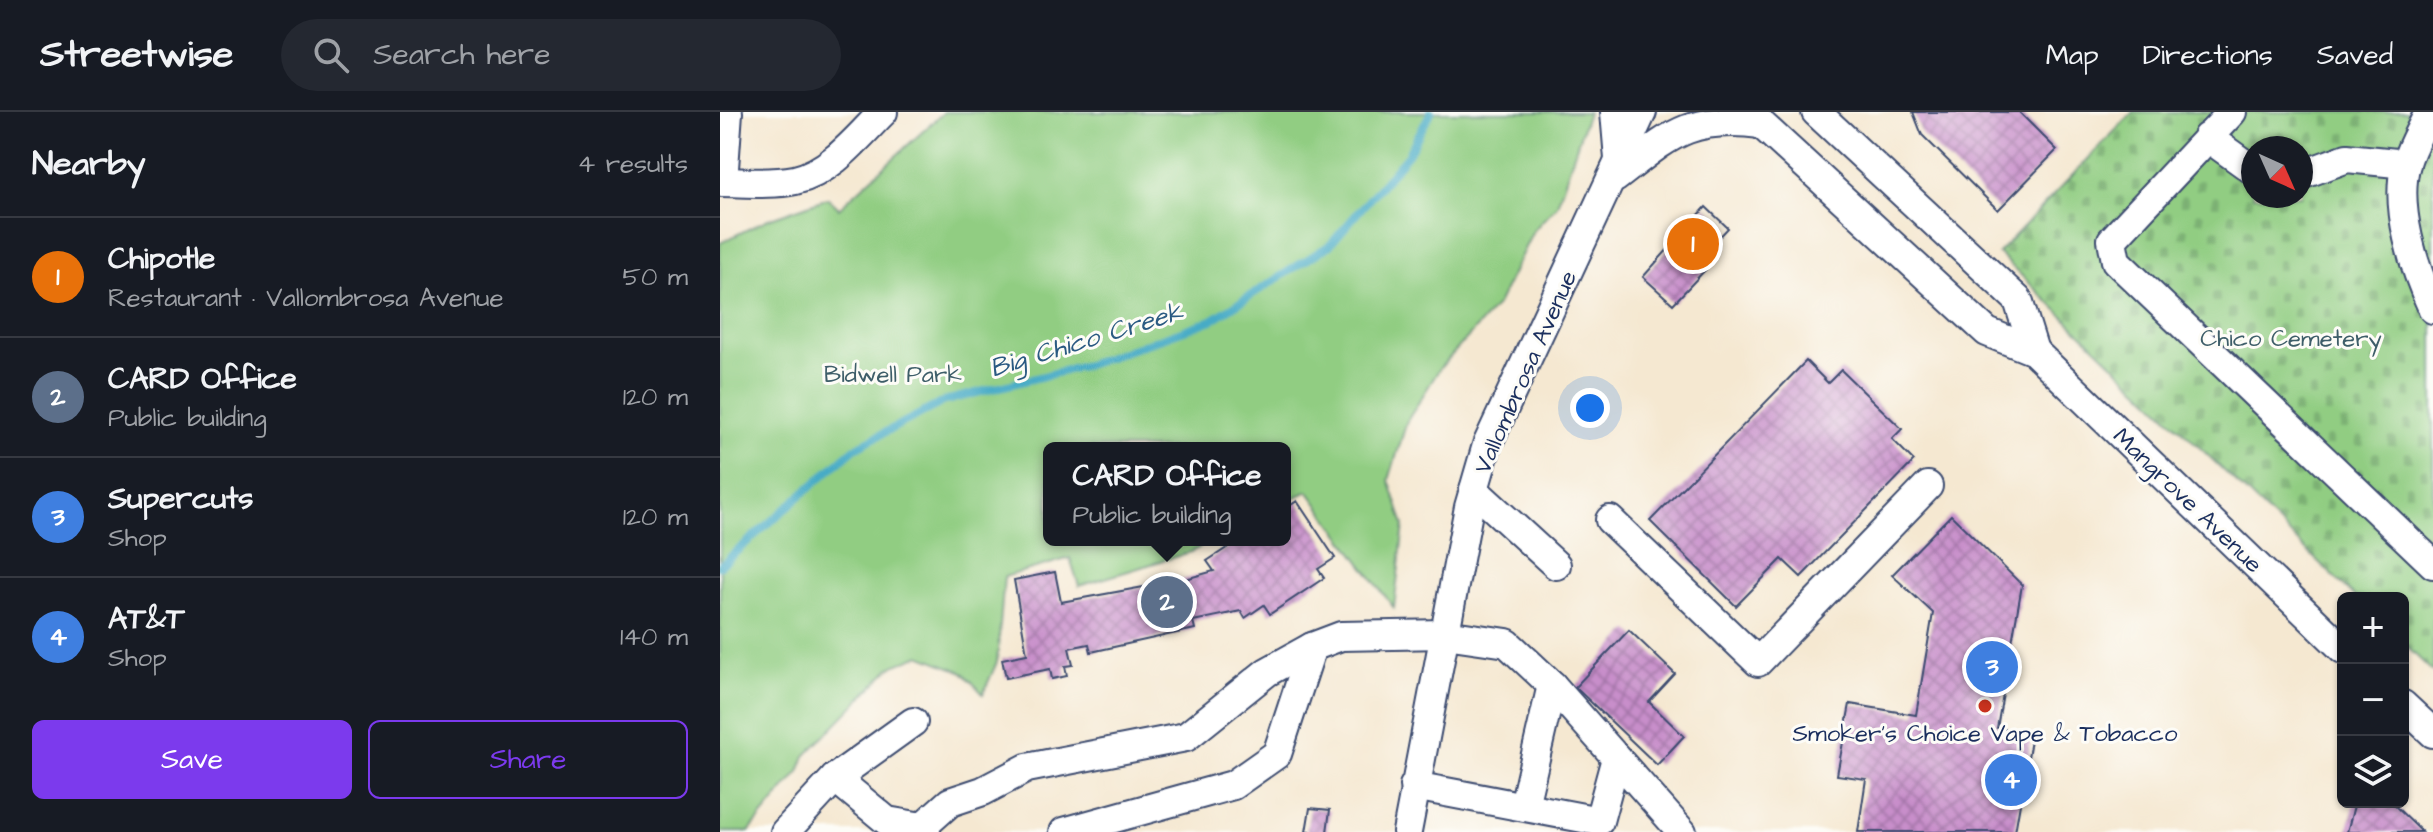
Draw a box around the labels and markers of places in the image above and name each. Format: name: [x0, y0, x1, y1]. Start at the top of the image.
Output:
pin: 1: [1667, 214, 1719, 274]
pin: 2: [1141, 572, 1193, 632]
pin: 3: [1966, 637, 2018, 697]
marker: Smoker's Choice Vape & Tobacco: [1976, 697, 1994, 715]
place label: Smoker's Choice Vape & Tobacco: [1793, 717, 2178, 751]
pin: 4: [1985, 750, 2037, 810]

